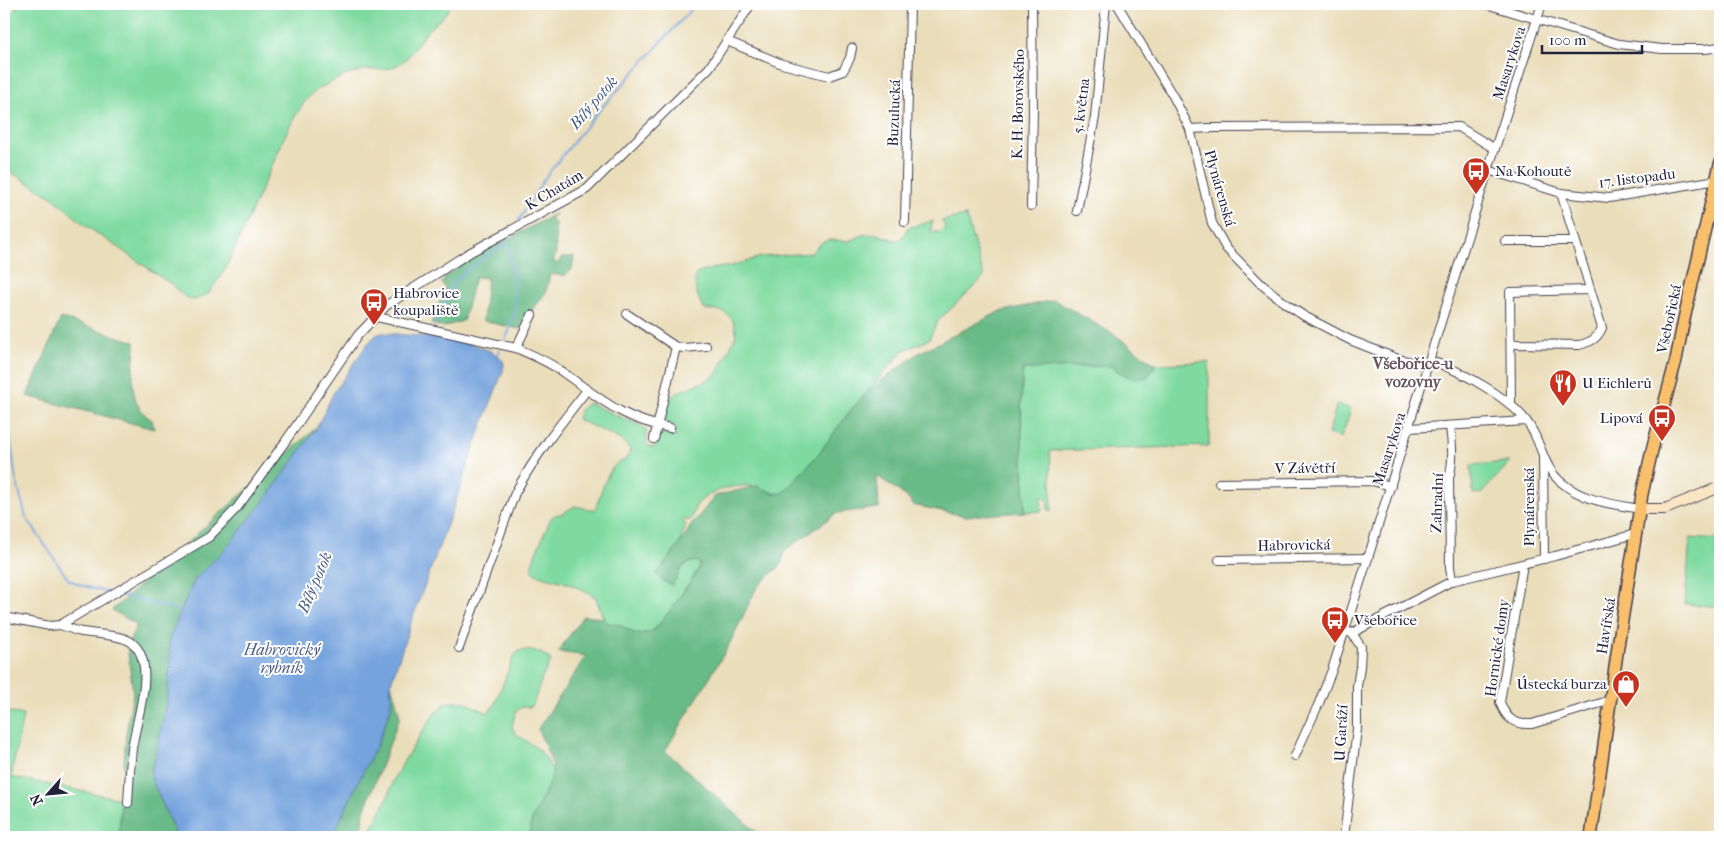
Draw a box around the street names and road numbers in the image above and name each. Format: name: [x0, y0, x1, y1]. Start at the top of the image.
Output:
street label: Masarykova: [1489, 23, 1530, 102]
street label: K. H. Borovského: [1008, 48, 1028, 159]
street label: 5. května: [1069, 76, 1093, 135]
street label: Buzulucká: [884, 78, 904, 147]
street label: Plynárenská: [1200, 148, 1240, 229]
street label: 17. listopadu: [1598, 164, 1677, 192]
street label: K Chatám: [522, 165, 587, 214]
street label: Všebořická: [1653, 282, 1685, 356]
street label: Masarykova: [1369, 409, 1410, 488]
street label: V Závětří: [1274, 458, 1336, 478]
street label: Plynárenská: [1520, 466, 1538, 547]
street label: Zahradní: [1427, 472, 1447, 533]
street label: Habrovická: [1257, 535, 1332, 555]
street label: Havířská: [1593, 595, 1620, 656]
street label: Hornické domy: [1481, 597, 1513, 698]
street label: U Garáží: [1331, 704, 1352, 762]

